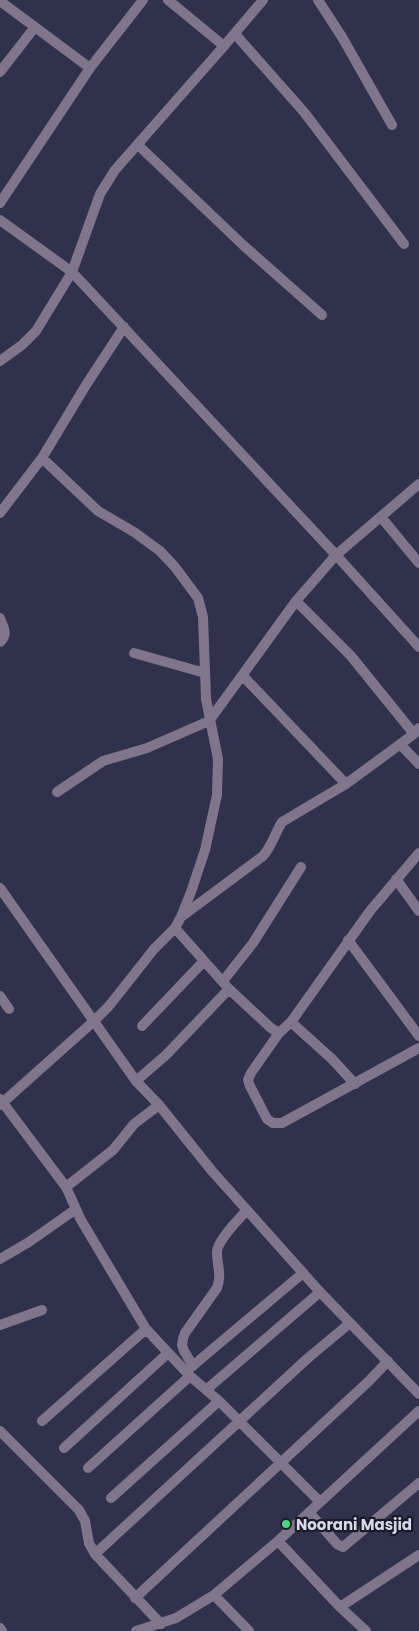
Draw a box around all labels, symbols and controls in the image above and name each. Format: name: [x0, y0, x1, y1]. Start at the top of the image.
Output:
place label: Noorani Masjid: [296, 1514, 412, 1535]
marker: Noorani Masjid: [280, 1518, 292, 1530]

